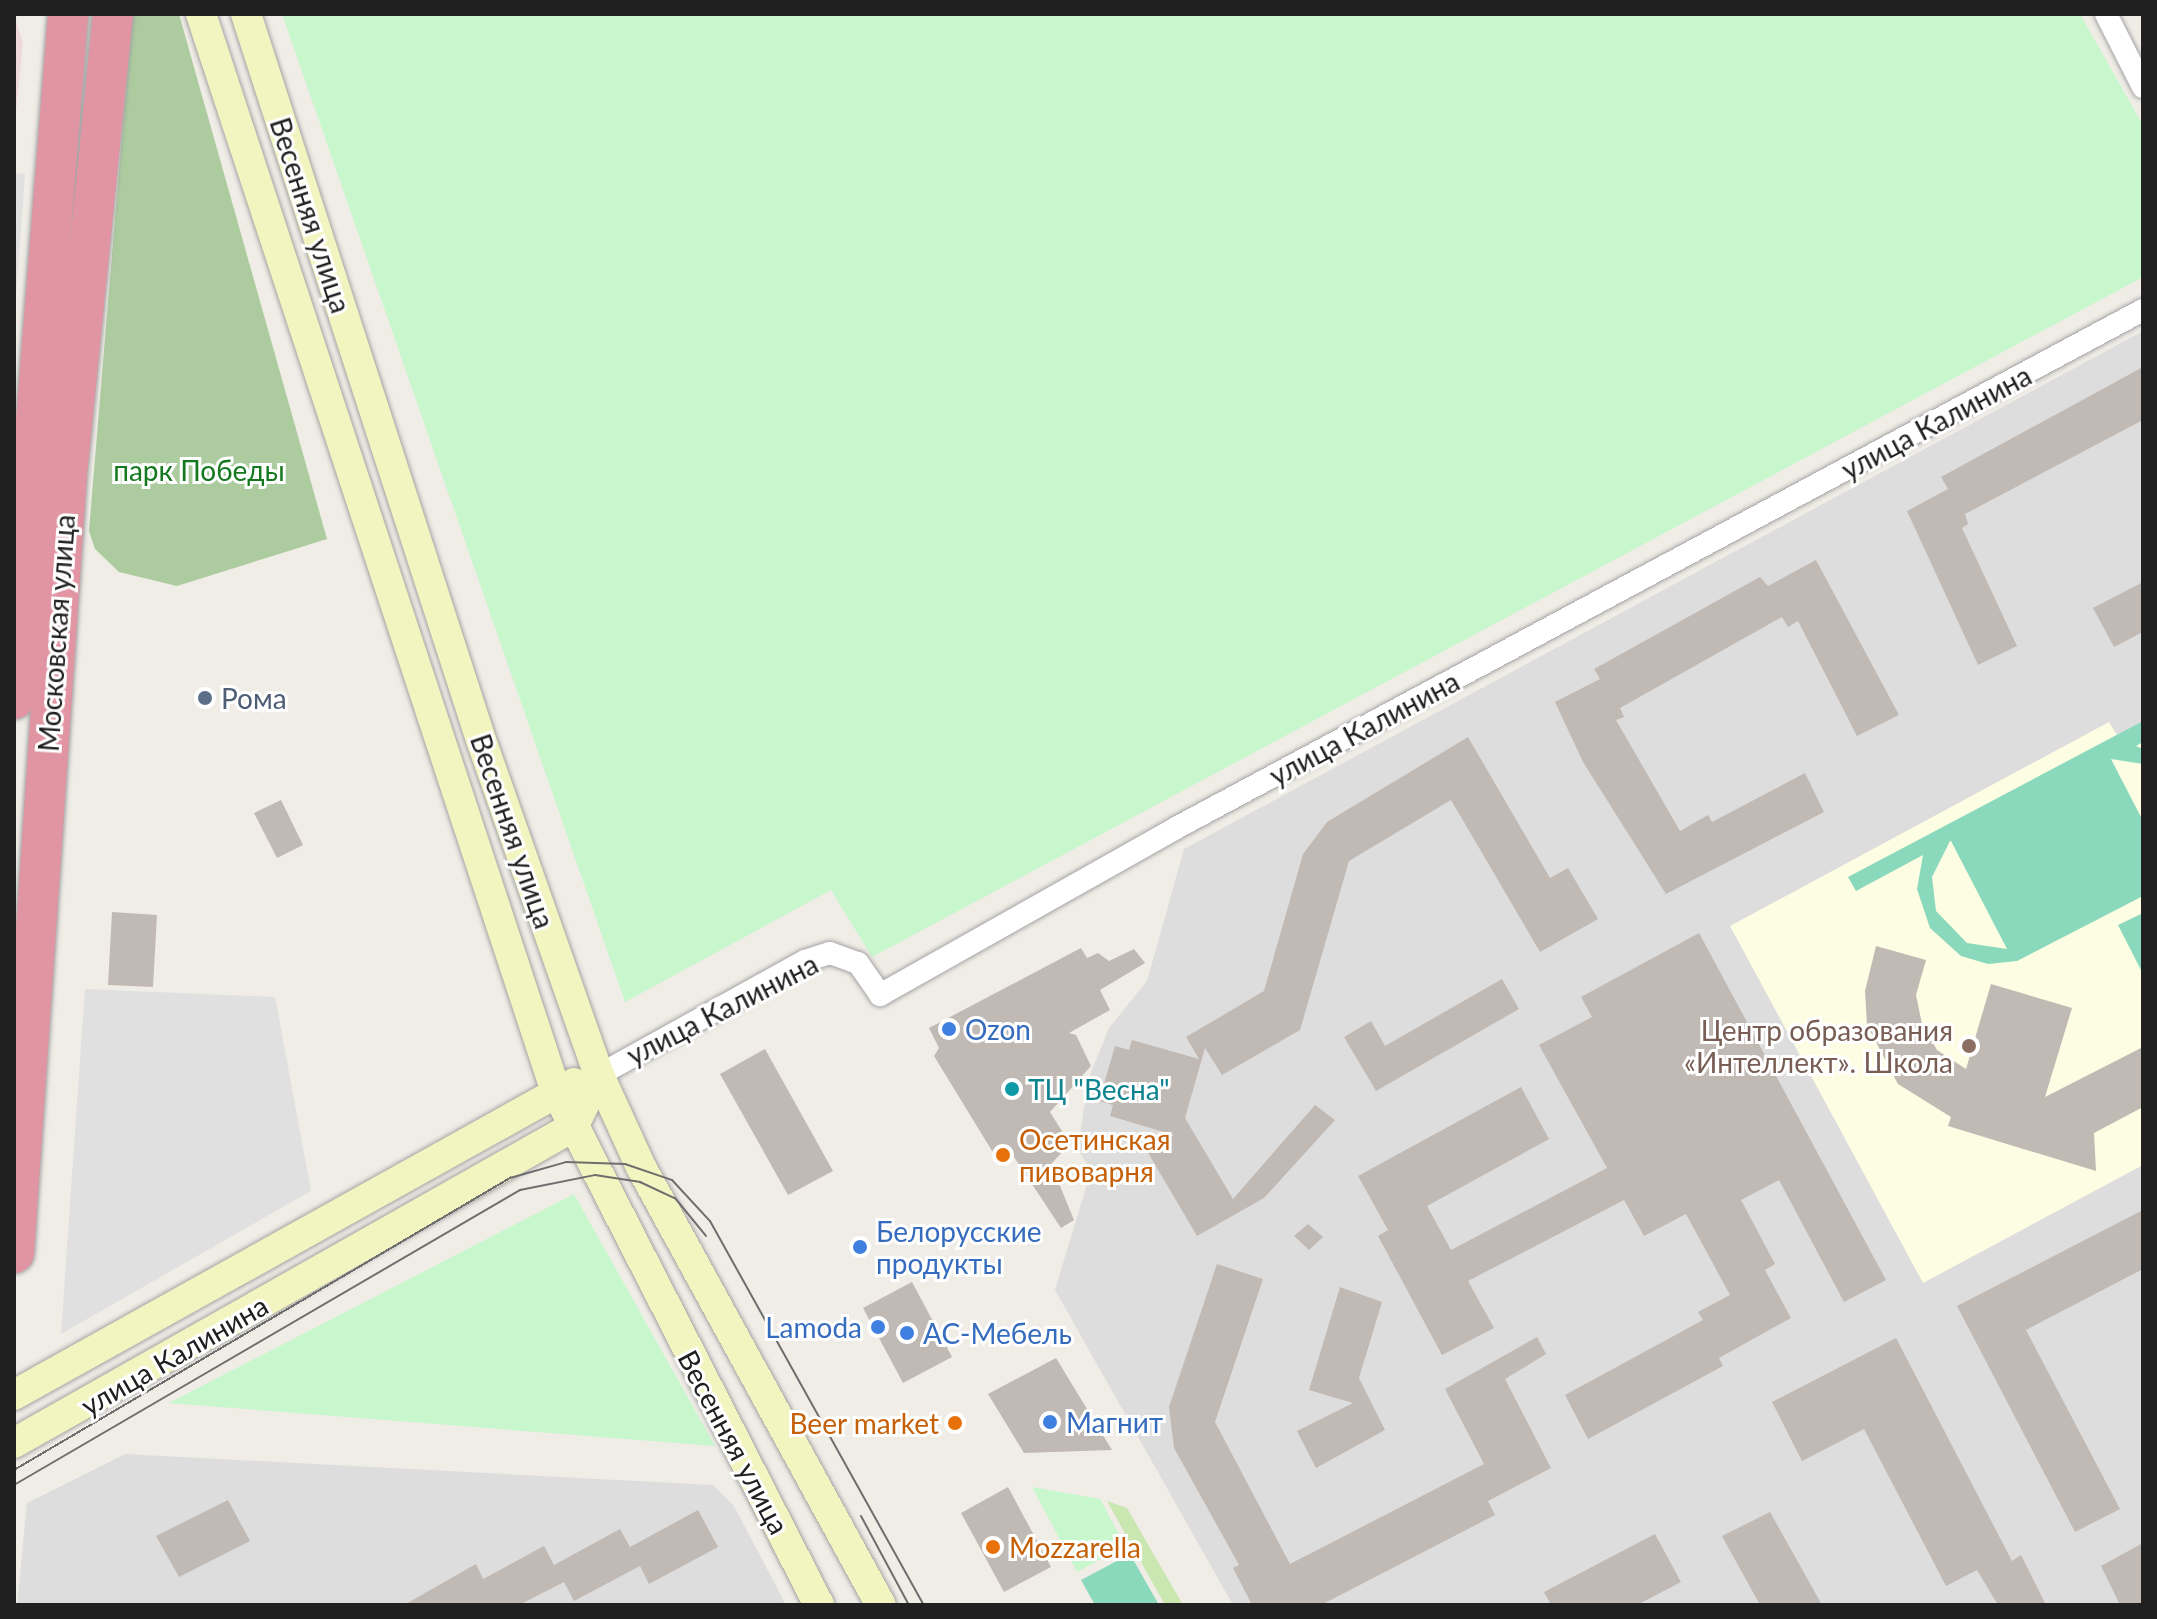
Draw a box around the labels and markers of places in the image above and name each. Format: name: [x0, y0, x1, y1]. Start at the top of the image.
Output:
place label: Рома: [221, 681, 287, 715]
marker: Рома: [196, 689, 214, 707]
place label: Ozon: [965, 1012, 1031, 1046]
place label: Центр образования «Интеллект». Школа: [1684, 1013, 1953, 1079]
marker: Ozon: [940, 1020, 958, 1038]
marker: Центр образования «Интеллект». Школа: [1960, 1037, 1978, 1055]
place label: ТЦ "Весна": [1028, 1072, 1170, 1106]
marker: ТЦ "Весна": [1003, 1080, 1021, 1098]
place label: Осетинская пивоварня: [1019, 1122, 1171, 1188]
marker: Осетинская пивоварня: [994, 1146, 1012, 1164]
place label: Белорусские продукты: [876, 1214, 1042, 1280]
marker: Белорусские продукты: [851, 1238, 869, 1256]
place label: Lamoda: [765, 1310, 862, 1344]
place label: АС-Мебель: [923, 1316, 1072, 1350]
marker: Lamoda: [869, 1318, 887, 1336]
marker: АС-Мебель: [898, 1324, 916, 1342]
place label: Магнит: [1066, 1405, 1163, 1439]
place label: Beer market: [789, 1406, 939, 1440]
marker: Магнит: [1041, 1413, 1059, 1431]
marker: Beer market: [946, 1414, 964, 1432]
place label: Mozzarella: [1009, 1530, 1141, 1564]
marker: Mozzarella: [984, 1538, 1002, 1556]

